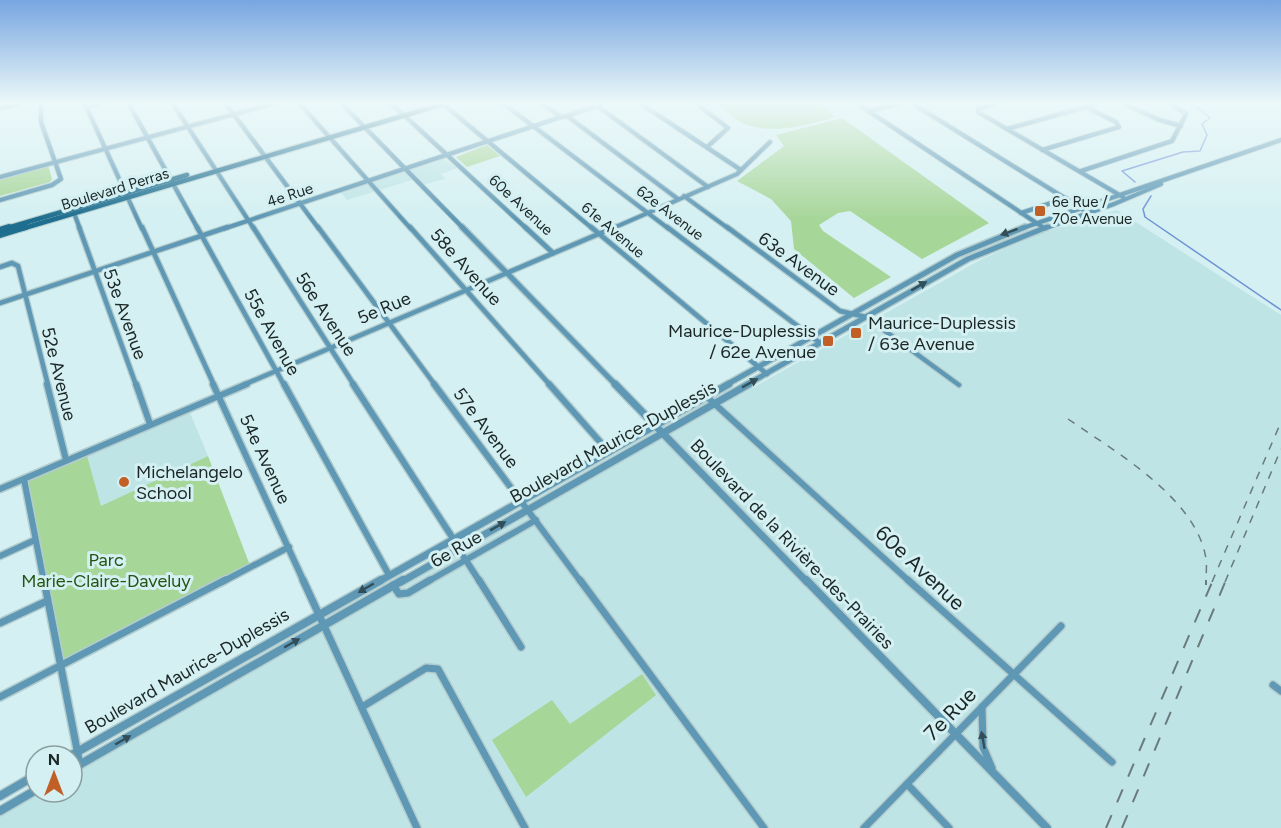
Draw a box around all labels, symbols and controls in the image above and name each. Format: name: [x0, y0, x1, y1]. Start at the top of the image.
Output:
street label: Boulevard Perras: [59, 164, 171, 214]
street label: 60e Avenue: [485, 171, 557, 239]
street label: 4e Rue: [265, 179, 315, 211]
street label: 62e Avenue: [633, 182, 707, 244]
place label: 6e Rue / 70e Avenue: [1052, 193, 1132, 228]
street label: 61e Avenue: [578, 198, 648, 262]
marker: 6e Rue / 70e Avenue: [1033, 204, 1047, 218]
street label: 58e Avenue: [426, 224, 507, 310]
street label: 63e Avenue: [754, 227, 844, 301]
one-way arrow: [1000, 228, 1018, 238]
street label: 53e Avenue: [98, 265, 152, 363]
street label: 56e Avenue: [291, 268, 361, 360]
one-way arrow: [911, 281, 928, 291]
street label: 55e Avenue: [239, 285, 305, 379]
street label: 5e Rue: [354, 287, 414, 329]
place label: Maurice-Duplessis / 63e Avenue: [868, 312, 1016, 355]
place label: Maurice-Duplessis / 62e Avenue: [668, 320, 816, 363]
street label: 52e Avenue: [37, 325, 81, 423]
marker: Maurice-Duplessis / 63e Avenue: [849, 326, 863, 340]
marker: Maurice-Duplessis / 62e Avenue: [821, 334, 835, 348]
street label: Boulevard Maurice-Duplessis: [506, 376, 720, 508]
one-way arrow: [742, 378, 759, 388]
street label: 57e Avenue: [449, 383, 524, 473]
street label: 54e Avenue: [235, 411, 295, 508]
street label: Boulevard de la Rivière-des-Prairies: [686, 434, 898, 654]
place label: Michelangelo School: [136, 461, 243, 504]
marker: Michelangelo School: [117, 475, 131, 489]
street label: 60e Avenue: [870, 520, 970, 615]
one-way arrow: [490, 521, 507, 531]
street label: 6e Rue: [426, 525, 486, 572]
park label: Parc Marie-Claire-Daveluy: [21, 549, 191, 592]
one-way arrow: [358, 583, 374, 594]
street label: Boulevard Maurice-Duplessis: [81, 603, 293, 739]
one-way arrow: [284, 638, 301, 648]
street label: 7e Rue: [918, 682, 981, 745]
one-way arrow: [978, 731, 987, 750]
one-way arrow: [115, 735, 132, 745]
north arrow: [24, 744, 84, 804]
text: N: [48, 750, 60, 769]

